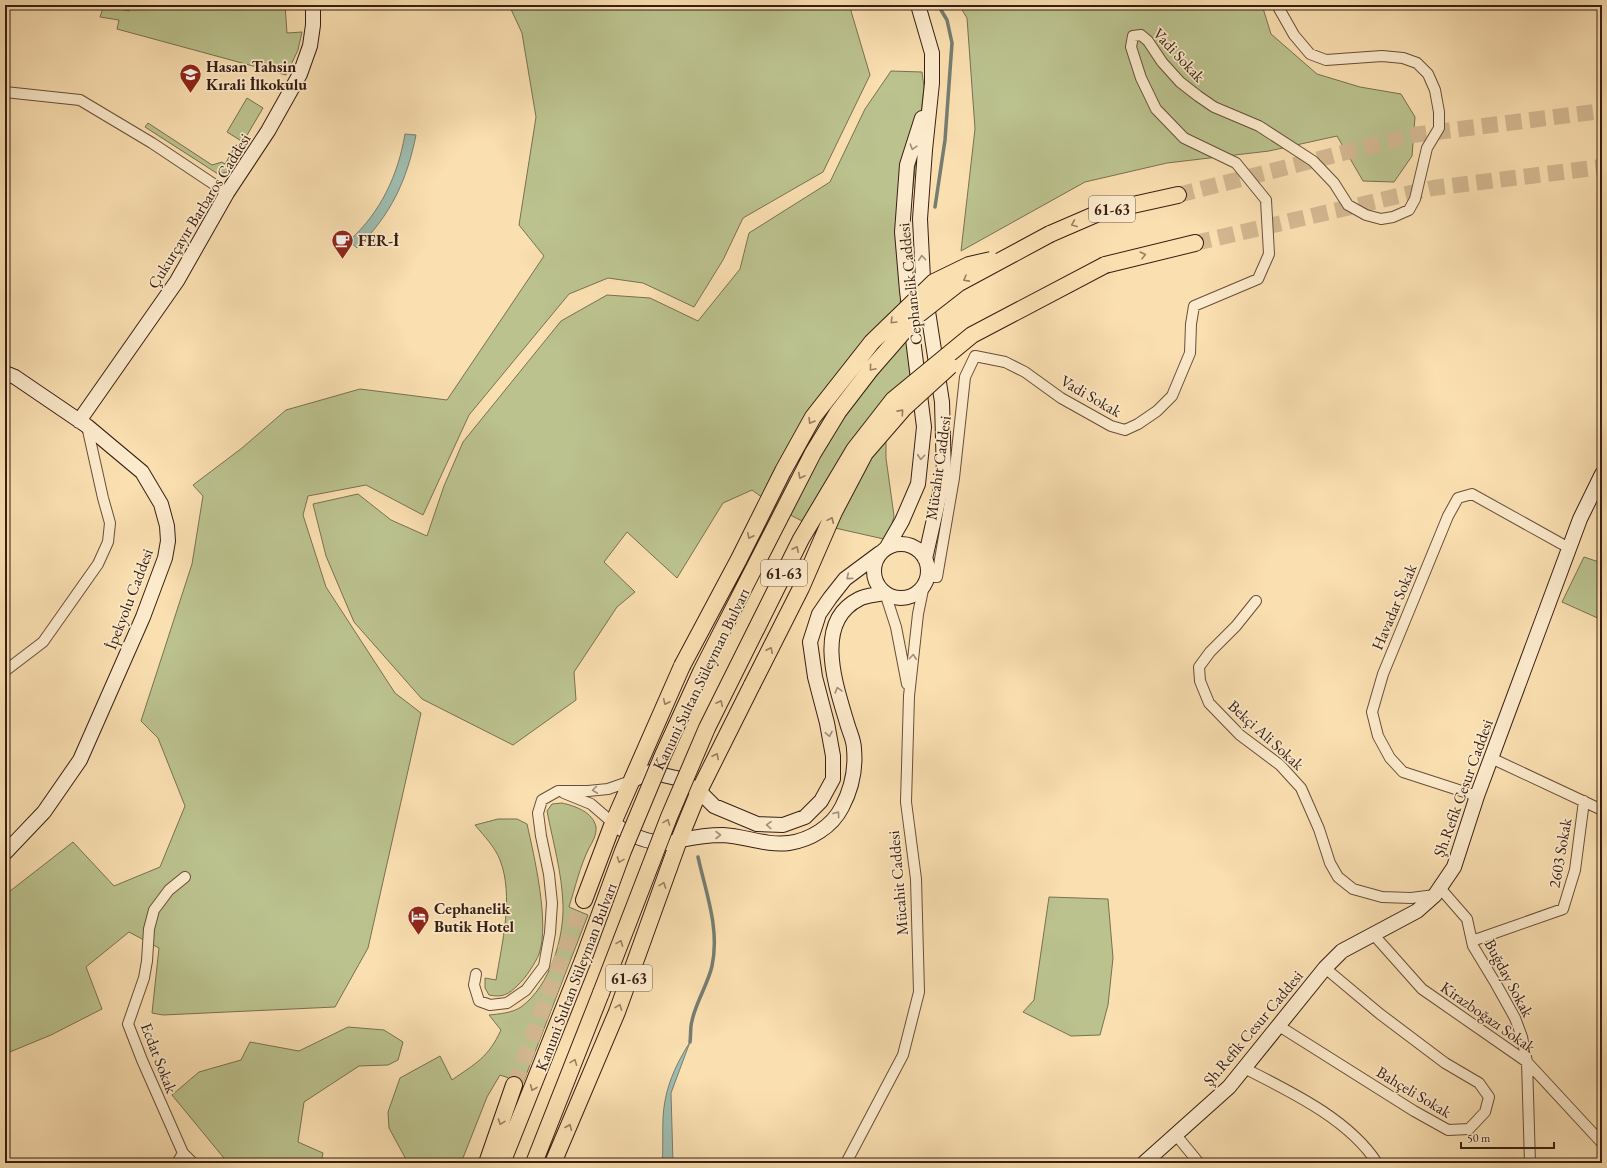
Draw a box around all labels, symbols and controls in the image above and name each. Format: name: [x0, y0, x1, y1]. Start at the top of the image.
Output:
street label: Vadi Sokak: [1148, 23, 1210, 87]
place label: Hasan Tahsin Kırali İlkokulu: [206, 56, 307, 95]
school or university icon: Hasan Tahsin Kırali İlkokulu: [177, 62, 203, 95]
street label: Çukurçayır Barbaros Caddesi: [143, 129, 255, 293]
one-way arrow: [909, 144, 918, 151]
road number: 61-63: [1089, 196, 1135, 222]
one-way arrow: [1070, 219, 1077, 227]
street label: Cephanelik Caddesi: [893, 222, 927, 346]
cafe icon: FER-İ: [329, 227, 355, 260]
place label: FER-İ: [358, 230, 399, 251]
one-way arrow: [1140, 252, 1146, 260]
one-way arrow: [917, 255, 926, 261]
one-way arrow: [963, 275, 970, 282]
one-way arrow: [890, 316, 898, 324]
one-way arrow: [869, 363, 876, 371]
street label: Vadi Sokak: [1057, 370, 1126, 422]
one-way arrow: [896, 409, 903, 416]
street label: Mücahit Caddesi: [920, 414, 956, 522]
one-way arrow: [808, 417, 815, 424]
one-way arrow: [917, 454, 926, 460]
one-way arrow: [798, 472, 806, 480]
one-way arrow: [826, 516, 834, 524]
one-way arrow: [748, 532, 755, 539]
street label: İpekyolu Caddesi: [100, 545, 158, 652]
one-way arrow: [791, 545, 799, 553]
road number: 61-63: [761, 560, 807, 586]
street label: Havadar Sokak: [1366, 560, 1422, 653]
one-way arrow: [846, 572, 853, 579]
street label: Kanuni Sultan Süleyman Bulvarı: [648, 584, 754, 773]
one-way arrow: [765, 647, 772, 654]
one-way arrow: [908, 654, 917, 660]
one-way arrow: [834, 687, 843, 694]
street label: Bekçi Ali Sokak: [1224, 695, 1309, 775]
one-way arrow: [663, 697, 671, 705]
one-way arrow: [715, 700, 723, 707]
street label: Şh.Refik Cesur Caddesi: [1428, 716, 1498, 860]
one-way arrow: [824, 731, 833, 737]
one-way arrow: [712, 753, 719, 761]
one-way arrow: [592, 785, 598, 794]
one-way arrow: [832, 811, 840, 818]
street label: 2603 Sokak: [1544, 816, 1577, 890]
one-way arrow: [663, 818, 671, 825]
one-way arrow: [766, 821, 772, 829]
street label: Mücahit Caddesi: [883, 830, 913, 936]
one-way arrow: [715, 831, 721, 839]
one-way arrow: [617, 856, 625, 863]
street label: Kanuni Sultan Süleyman Bulvarı: [530, 880, 622, 1074]
one-way arrow: [658, 882, 666, 889]
place label: Cephanelik Butik Hotel: [434, 898, 514, 937]
hotel icon: Cephanelik Butik Hotel: [406, 904, 432, 937]
street label: Buğday Sokak: [1480, 935, 1539, 1021]
one-way arrow: [616, 940, 624, 947]
road number: 61-63: [606, 965, 652, 991]
street label: Şh.Refik Cesur Caddesi: [1198, 966, 1308, 1090]
street label: Kirazboğazı Sokak: [1436, 977, 1540, 1058]
one-way arrow: [614, 1004, 622, 1011]
street label: Ecdat Sokak: [136, 1020, 182, 1097]
one-way arrow: [570, 1058, 578, 1065]
street label: Bahçeli Sokak: [1373, 1061, 1456, 1123]
one-way arrow: [530, 1083, 538, 1091]
one-way arrow: [498, 1118, 506, 1125]
one-way arrow: [564, 1124, 572, 1132]
scale bar: [1461, 1124, 1554, 1150]
text: 50 m: [1467, 1130, 1491, 1146]

